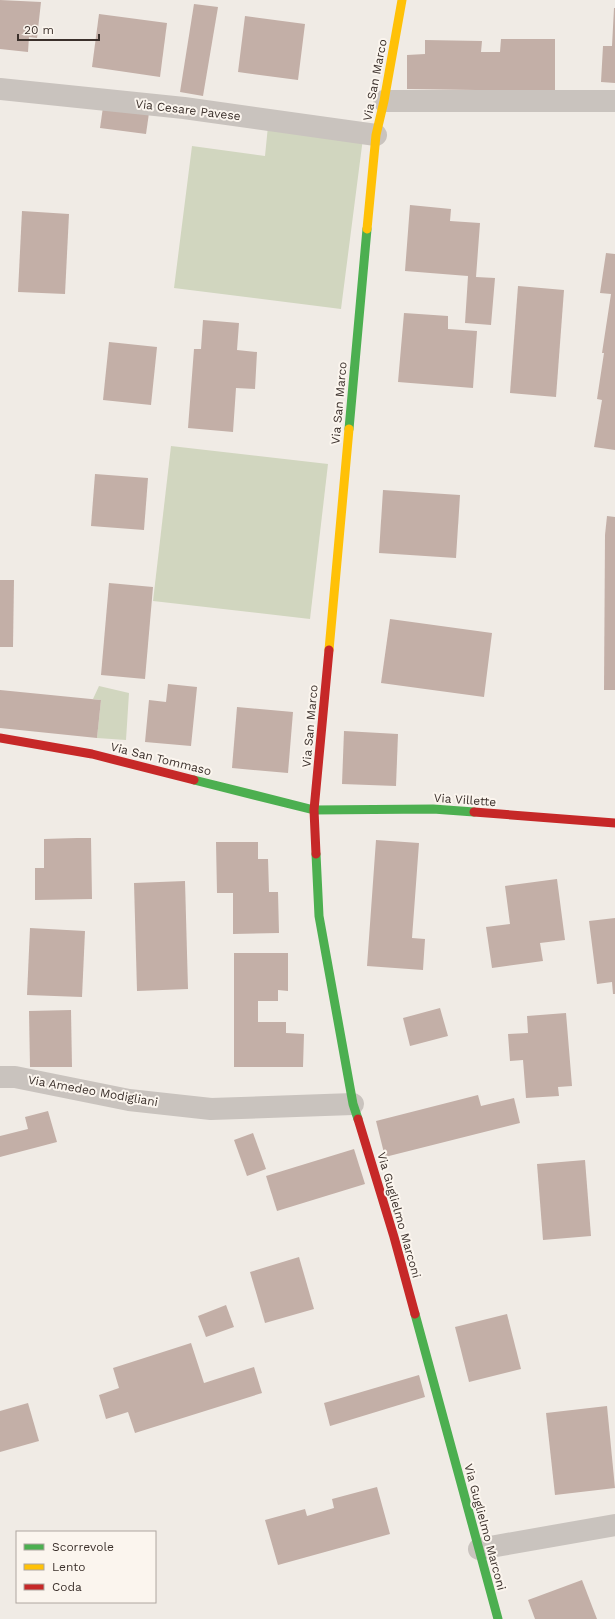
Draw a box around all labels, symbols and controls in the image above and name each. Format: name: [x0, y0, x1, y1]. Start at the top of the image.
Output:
scale bar: [18, 16, 99, 42]
text: 20 m: [24, 23, 54, 37]
street label: Via San Marco: [360, 38, 390, 122]
street label: Via Cesare Pavese: [135, 97, 241, 123]
street label: Via San Marco: [328, 361, 350, 445]
street label: Via San Marco: [299, 684, 321, 768]
street label: Via San Tommaso: [109, 740, 213, 778]
street label: Via Villette: [433, 791, 497, 809]
street label: Via Amedeo Modigliani: [27, 1073, 159, 1109]
street label: Via Guglielmo Marconi: [374, 1150, 424, 1280]
street label: Via Guglielmo Marconi: [461, 1462, 509, 1592]
legend: [16, 1531, 156, 1603]
text: Scorrevole: [52, 1540, 114, 1554]
text: Lento: [52, 1560, 86, 1574]
text: Coda: [52, 1580, 82, 1594]

